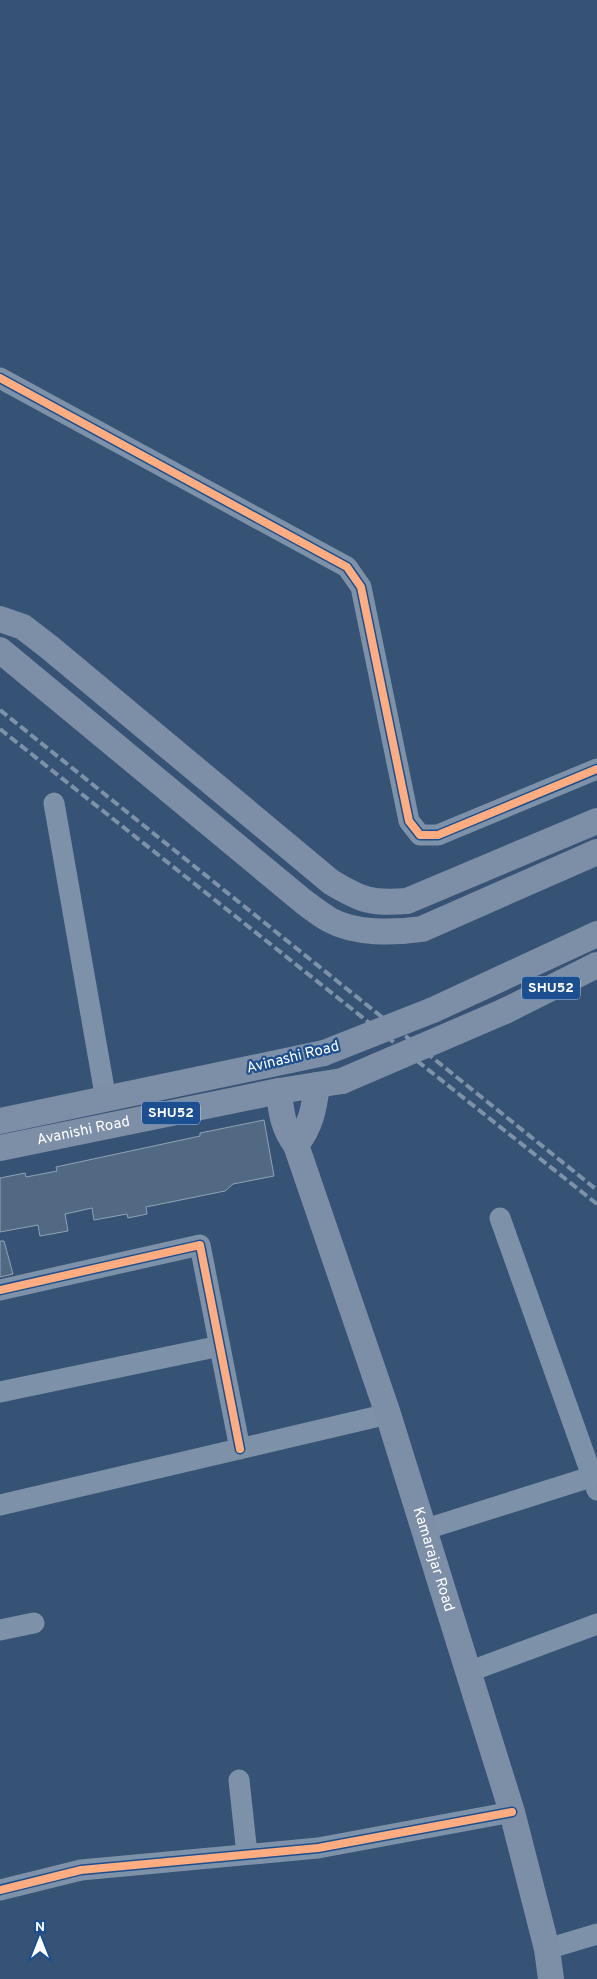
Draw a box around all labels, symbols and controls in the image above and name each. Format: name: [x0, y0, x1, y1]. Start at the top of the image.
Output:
road number: SHU52: [522, 976, 580, 1000]
street label: Avinashi Road: [245, 1037, 341, 1079]
road number: SHU52: [142, 1102, 200, 1124]
street label: Avanishi Road: [35, 1112, 132, 1150]
street label: Kamarajar Road: [408, 1505, 458, 1614]
north arrow: [15, 1914, 65, 1964]
text: N: [35, 1919, 45, 1936]

